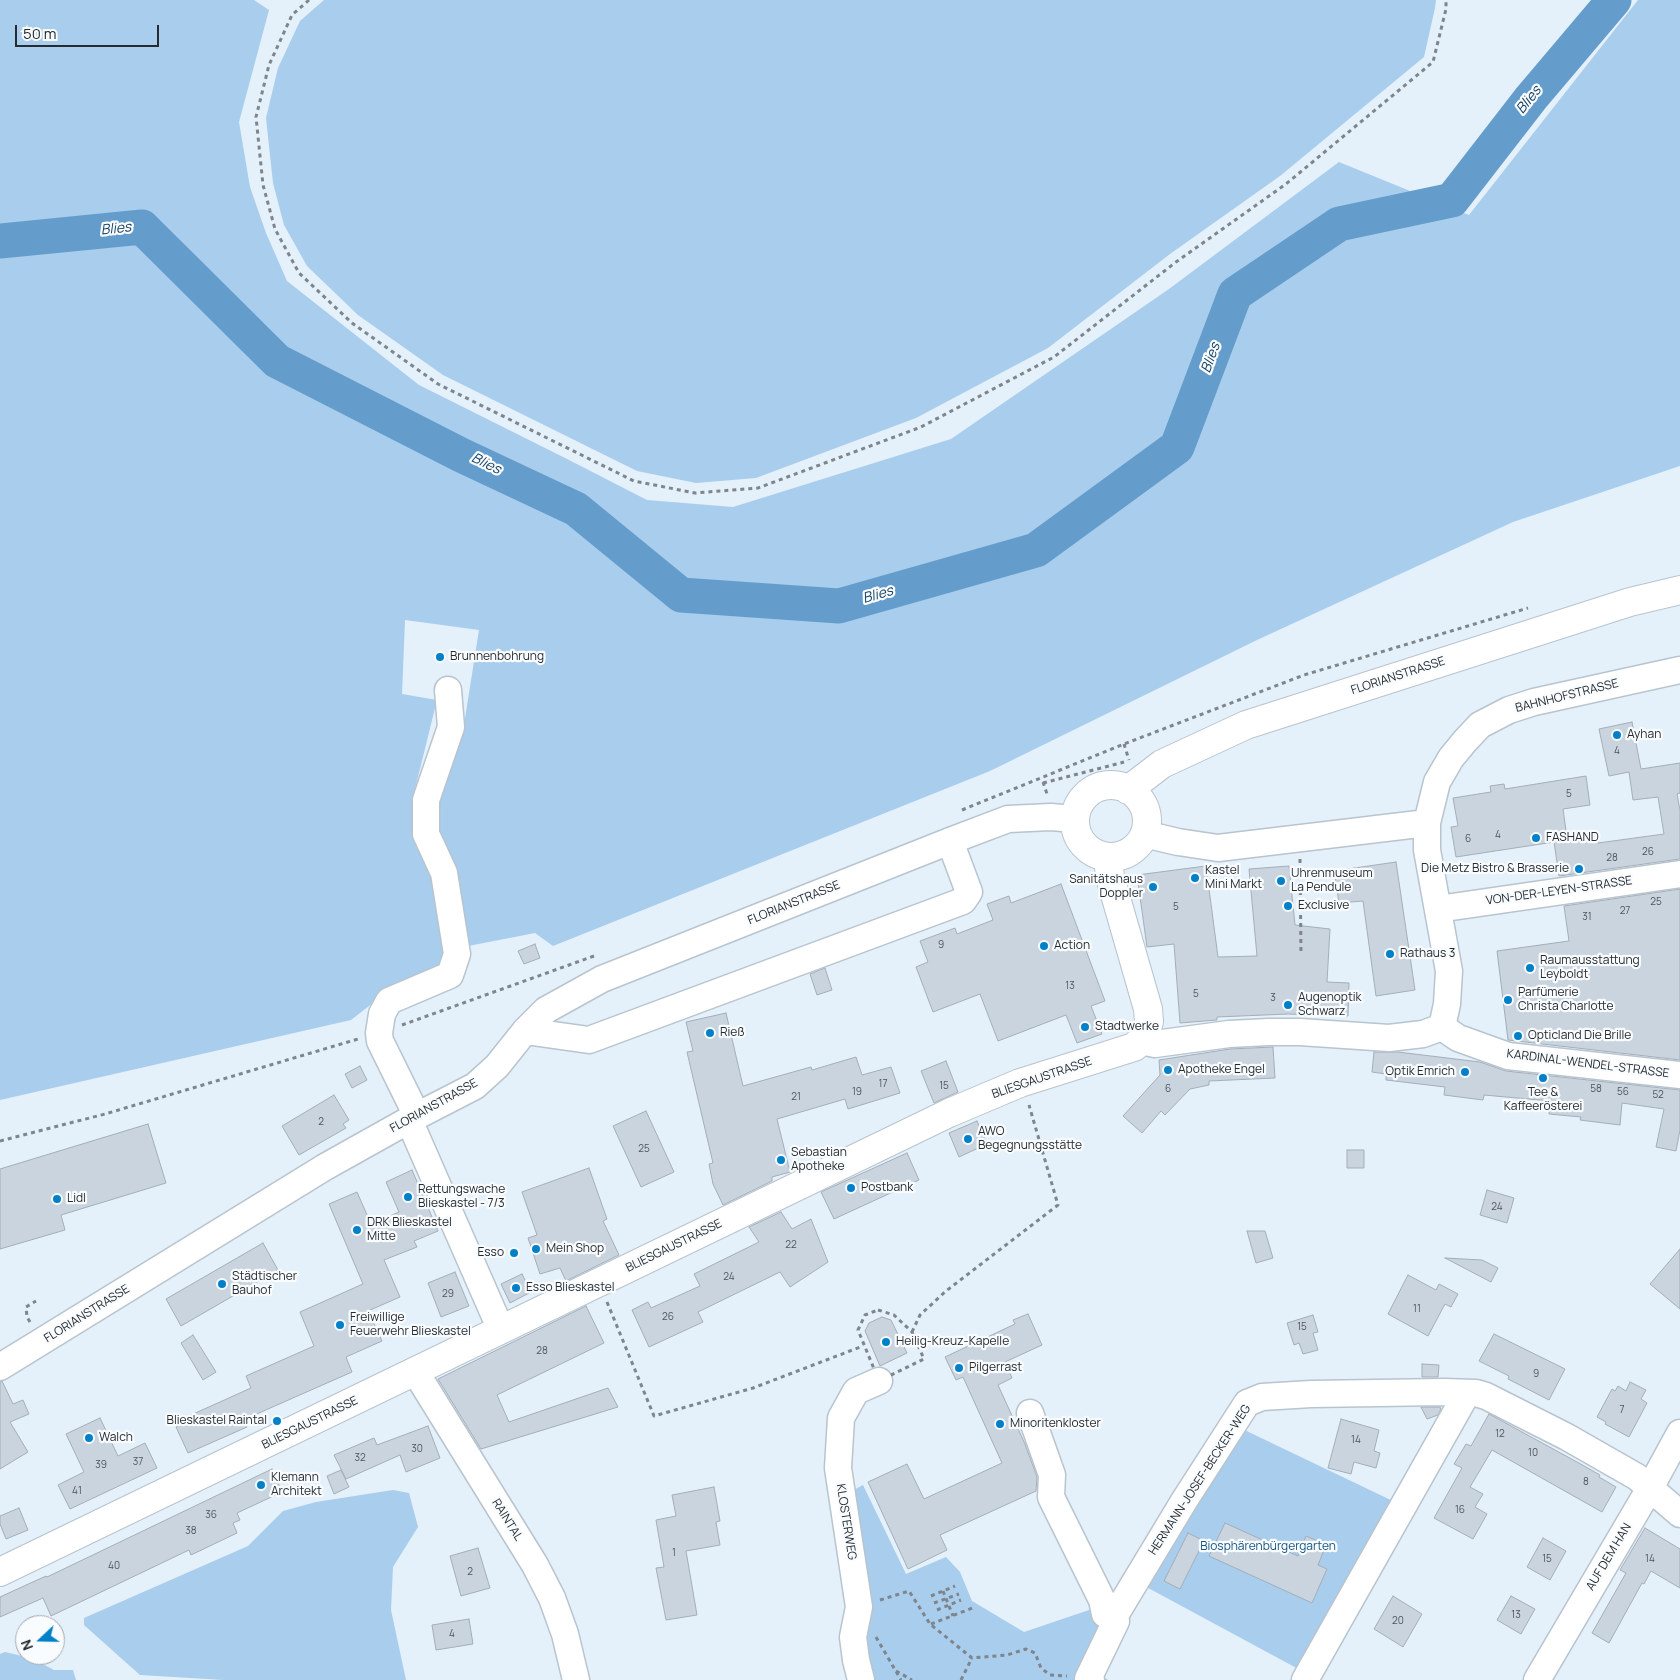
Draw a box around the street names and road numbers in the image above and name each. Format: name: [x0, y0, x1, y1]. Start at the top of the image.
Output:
street label: FLORIANSTRASSE: [1349, 654, 1447, 698]
street label: BAHNHOFSTRASSE: [1514, 676, 1620, 716]
street label: VON-DER-LEYEN-STRASSE: [1485, 874, 1633, 908]
street label: FLORIANSTRASSE: [746, 878, 842, 928]
street label: KARDINAL-WENDEL-STRASSE: [1506, 1047, 1670, 1081]
street label: BLIESGAUSTRASSE: [990, 1054, 1094, 1102]
street label: FLORIANSTRASSE: [388, 1076, 480, 1136]
street label: BLIESGAUSTRASSE: [624, 1216, 724, 1276]
street label: FLORIANSTRASSE: [42, 1282, 132, 1346]
street label: BLIESGAUSTRASSE: [260, 1393, 360, 1453]
street label: HERMANN-JOSEF-BECKER-WEG: [1146, 1402, 1254, 1558]
street label: KLOSTERWEG: [833, 1483, 859, 1561]
street label: RAINTAL: [488, 1496, 526, 1544]
street label: AUF DEM HAN: [1583, 1521, 1635, 1593]

